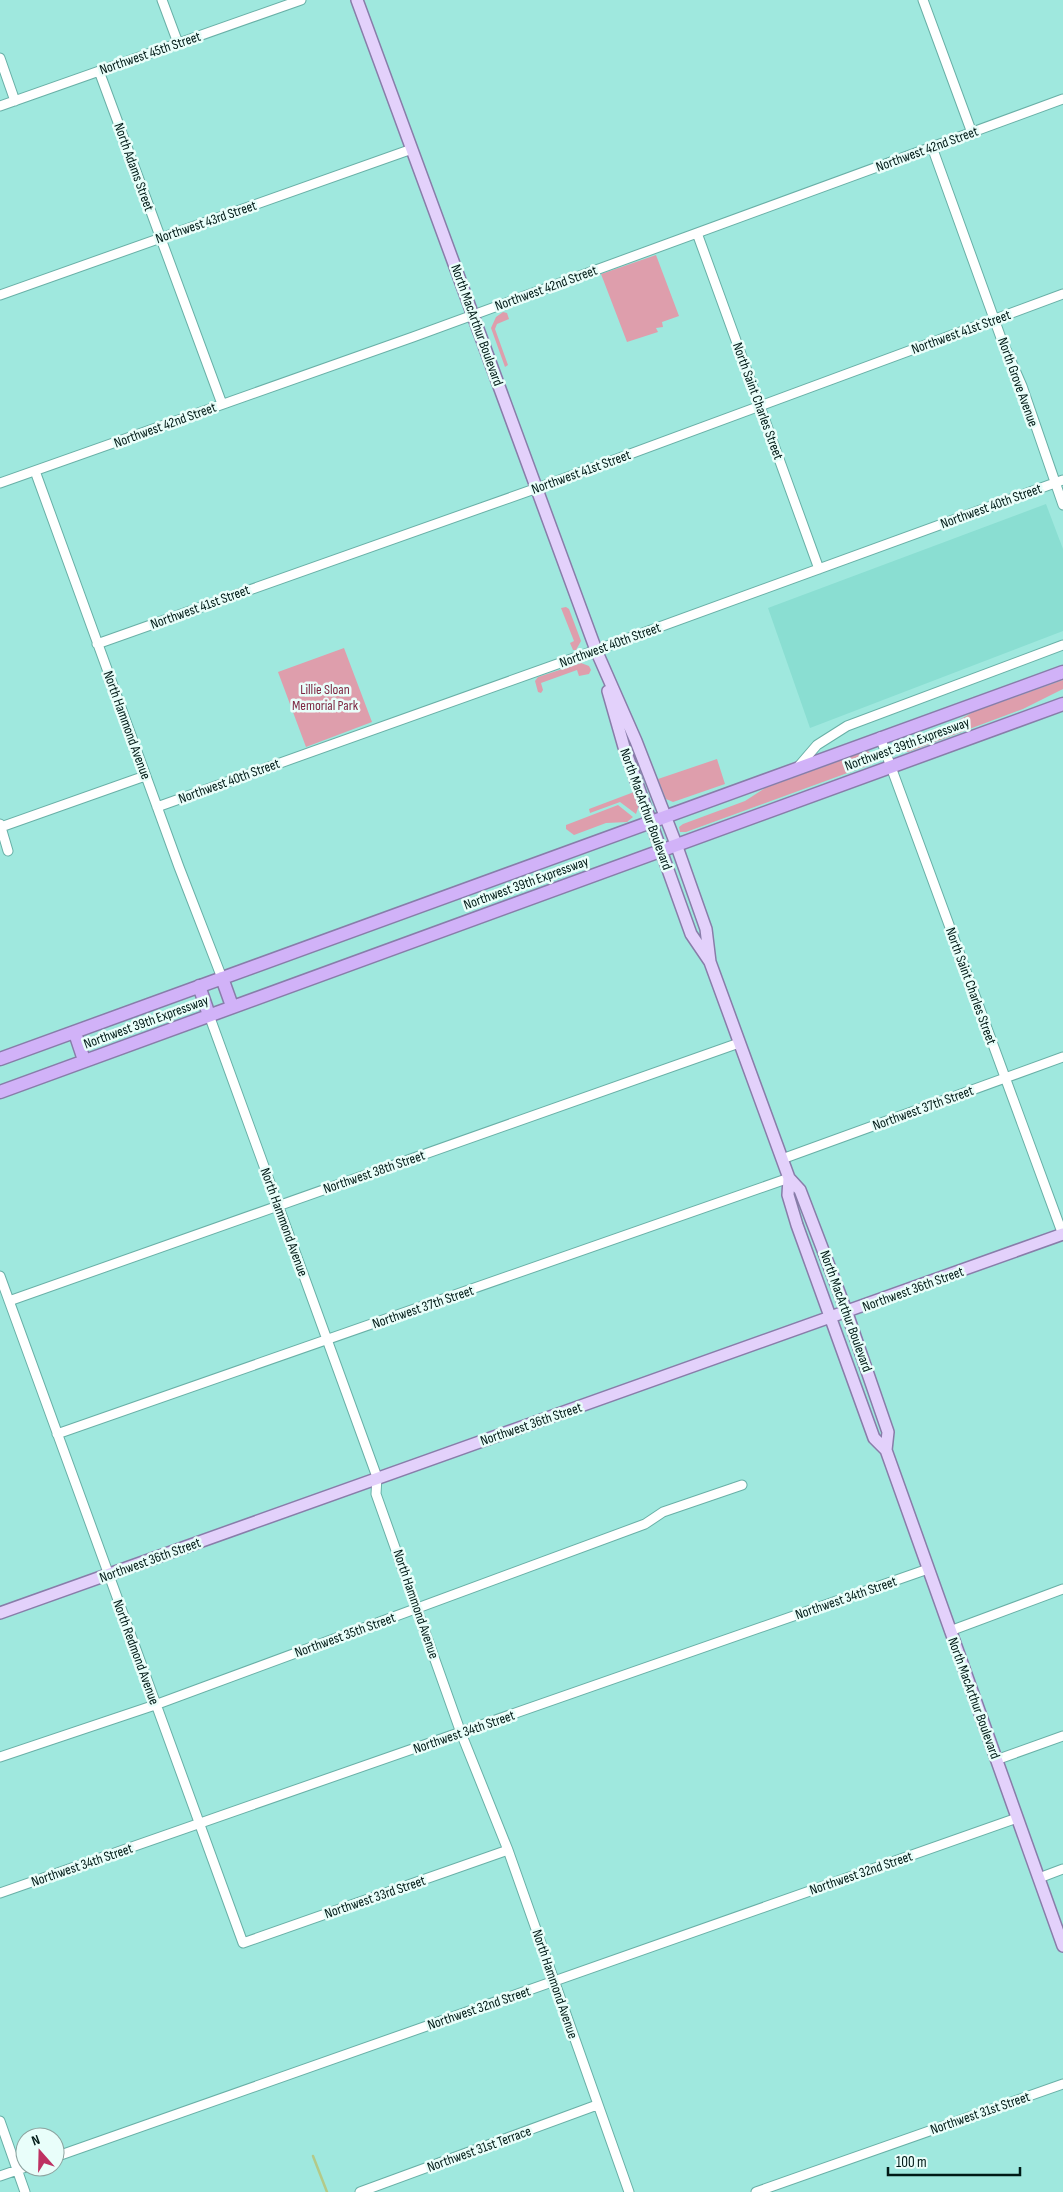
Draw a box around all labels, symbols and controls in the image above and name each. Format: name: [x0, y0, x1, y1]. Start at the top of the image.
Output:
street label: Northwest 45th Street: [97, 28, 203, 78]
street label: North Adams Street: [110, 121, 158, 213]
street label: Northwest 42nd Street: [874, 123, 980, 175]
street label: Northwest 43rd Street: [153, 197, 259, 247]
street label: North MacArthur Boulevard: [447, 262, 507, 388]
street label: Northwest 42nd Street: [493, 262, 599, 314]
street label: Northwest 41st Street: [909, 306, 1013, 358]
street label: North Grove Avenue: [994, 335, 1042, 429]
street label: North Saint Charles Street: [729, 340, 787, 462]
street label: Northwest 42nd Street: [112, 399, 218, 451]
street label: Northwest 41st Street: [529, 446, 633, 498]
street label: Northwest 40th Street: [938, 480, 1044, 532]
street label: Northwest 41st Street: [148, 581, 252, 633]
street label: Northwest 40th Street: [557, 619, 663, 671]
street label: North Hammond Avenue: [99, 668, 155, 782]
park label: Lillie Sloan Memorial Park: [292, 681, 359, 714]
street label: Northwest 39th Expressway: [842, 713, 972, 774]
street label: North MacArthur Boulevard: [616, 746, 676, 872]
street label: Northwest 40th Street: [176, 755, 282, 807]
street label: Northwest 39th Expressway: [461, 852, 591, 913]
street label: North Saint Charles Street: [942, 925, 1000, 1047]
street label: Northwest 39th Expressway: [81, 991, 211, 1052]
street label: Northwest 37th Street: [870, 1082, 976, 1134]
street label: Northwest 38th Street: [321, 1147, 427, 1197]
street label: North Hammond Avenue: [256, 1165, 312, 1279]
street label: North MacArthur Boulevard: [816, 1248, 876, 1374]
street label: Northwest 36th Street: [860, 1263, 966, 1315]
street label: Northwest 37th Street: [370, 1282, 476, 1332]
street label: Northwest 36th Street: [478, 1399, 584, 1449]
street label: Northwest 36th Street: [97, 1534, 203, 1586]
street label: North Hammond Avenue: [389, 1547, 443, 1661]
street label: Northwest 34th Street: [793, 1573, 899, 1623]
street label: North Redmond Avenue: [109, 1597, 163, 1707]
street label: Northwest 35th Street: [292, 1609, 398, 1661]
street label: North MacArthur Boulevard: [944, 1635, 1004, 1761]
street label: Northwest 34th Street: [411, 1707, 517, 1757]
street label: Northwest 34th Street: [29, 1840, 135, 1890]
street label: Northwest 32nd Street: [807, 1847, 915, 1899]
street label: Northwest 33rd Street: [322, 1872, 428, 1922]
street label: North Hammond Avenue: [528, 1927, 582, 2041]
street label: Northwest 32nd Street: [425, 1982, 533, 2034]
street label: Northwest 31st Street: [928, 2088, 1032, 2138]
street label: Northwest 31st Terrace: [425, 2122, 533, 2176]
north arrow: [15, 2127, 65, 2177]
text: N: [29, 2131, 42, 2150]
scale bar: [888, 2144, 1020, 2176]
text: 100 m: [896, 2153, 927, 2172]

